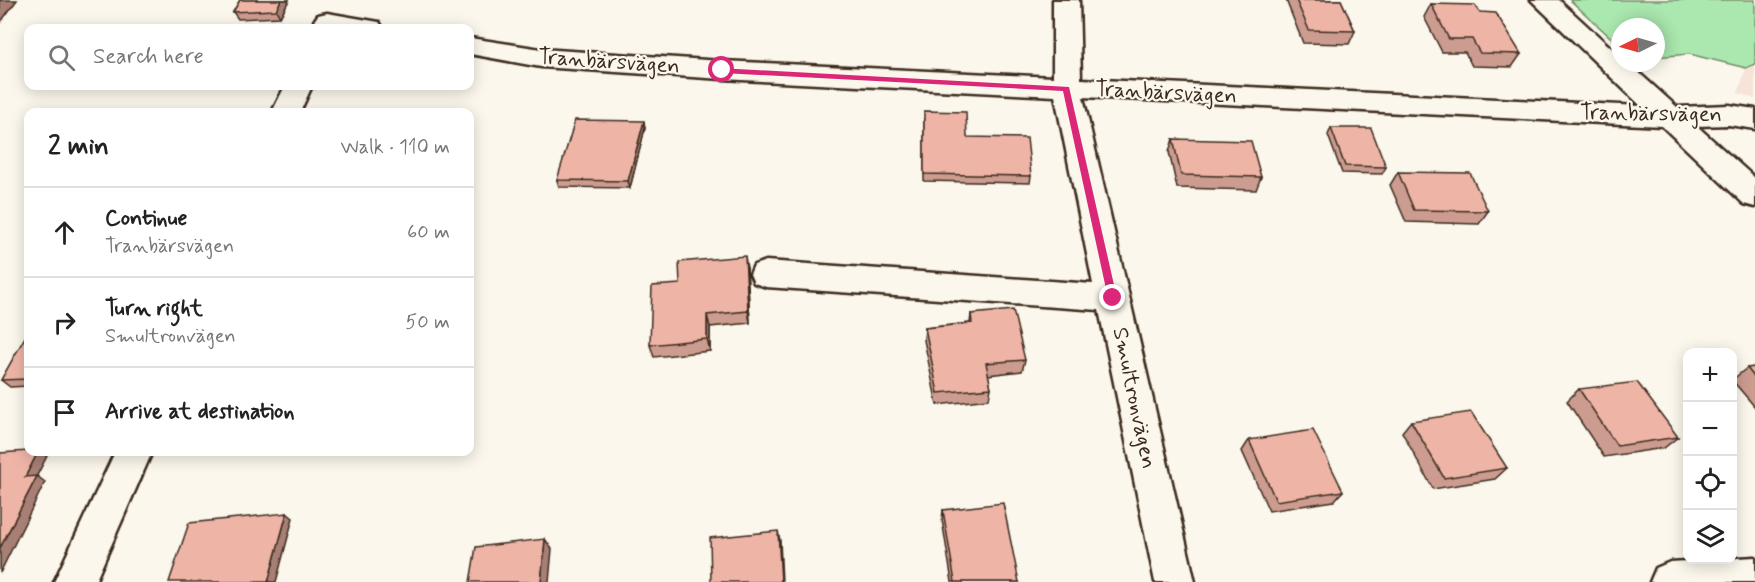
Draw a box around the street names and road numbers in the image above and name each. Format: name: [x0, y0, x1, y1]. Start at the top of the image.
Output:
street label: Tranbärsvägen: [537, 43, 681, 82]
street label: Tranbärsvägen: [1094, 75, 1238, 112]
street label: Tranbärsvägen: [1580, 99, 1722, 130]
street label: Smultronvägen: [1104, 325, 1163, 471]

